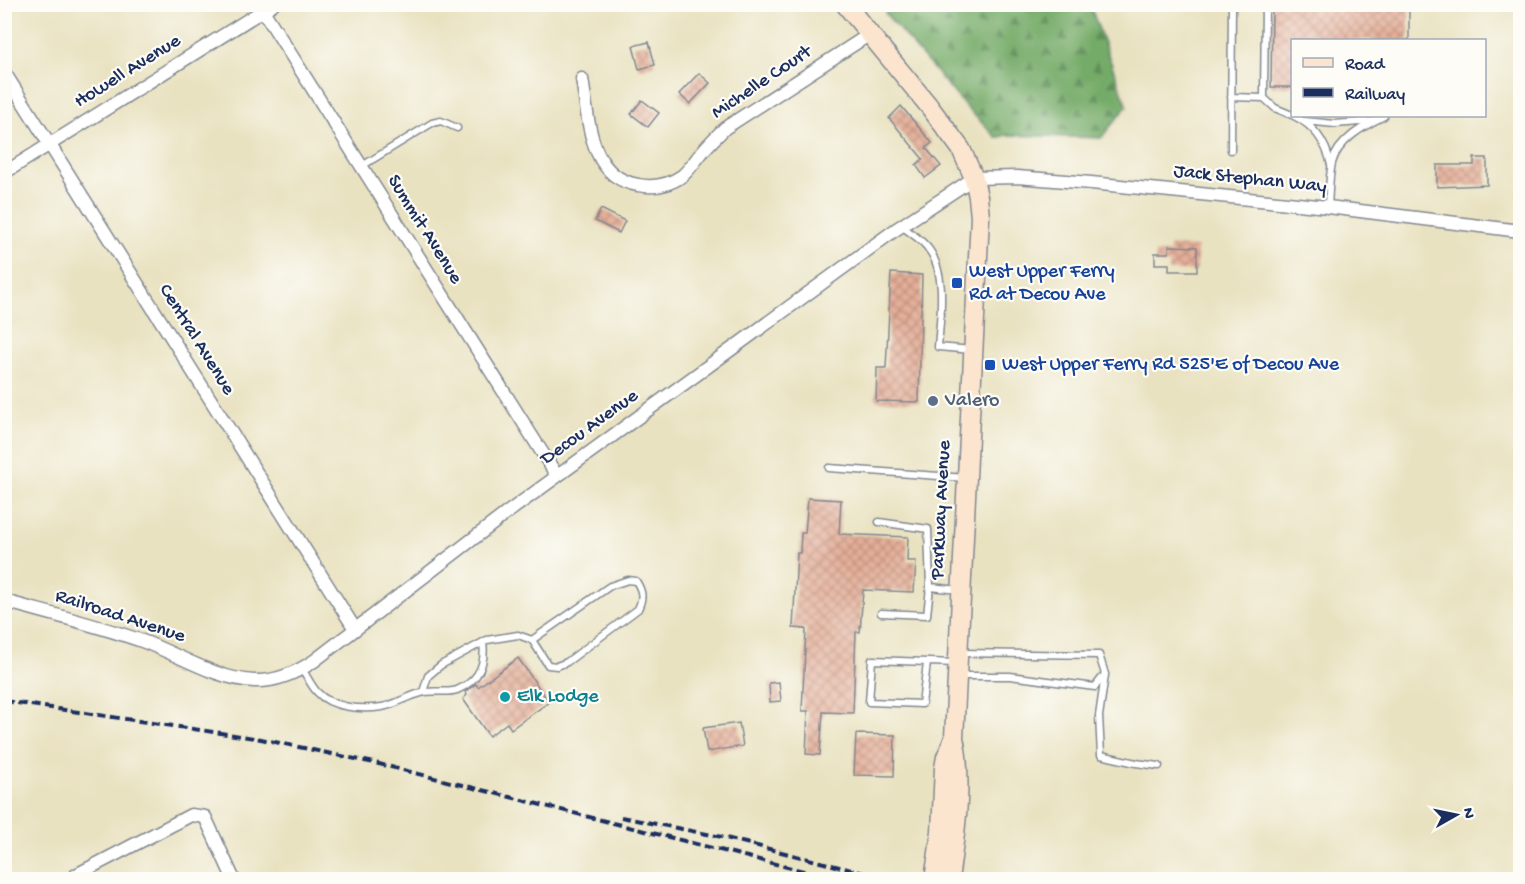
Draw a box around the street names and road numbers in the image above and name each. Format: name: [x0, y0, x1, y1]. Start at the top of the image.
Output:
street label: Howell Avenue: [70, 30, 186, 114]
street label: Michelle Court: [708, 40, 818, 125]
street label: Jack Stephan Way: [1172, 161, 1328, 199]
street label: Summit Avenue: [381, 171, 467, 289]
street label: Central Avenue: [153, 280, 240, 400]
street label: Decou Avenue: [535, 385, 644, 472]
street label: Parkway Avenue: [927, 439, 957, 581]
street label: Railroad Avenue: [52, 585, 189, 649]

